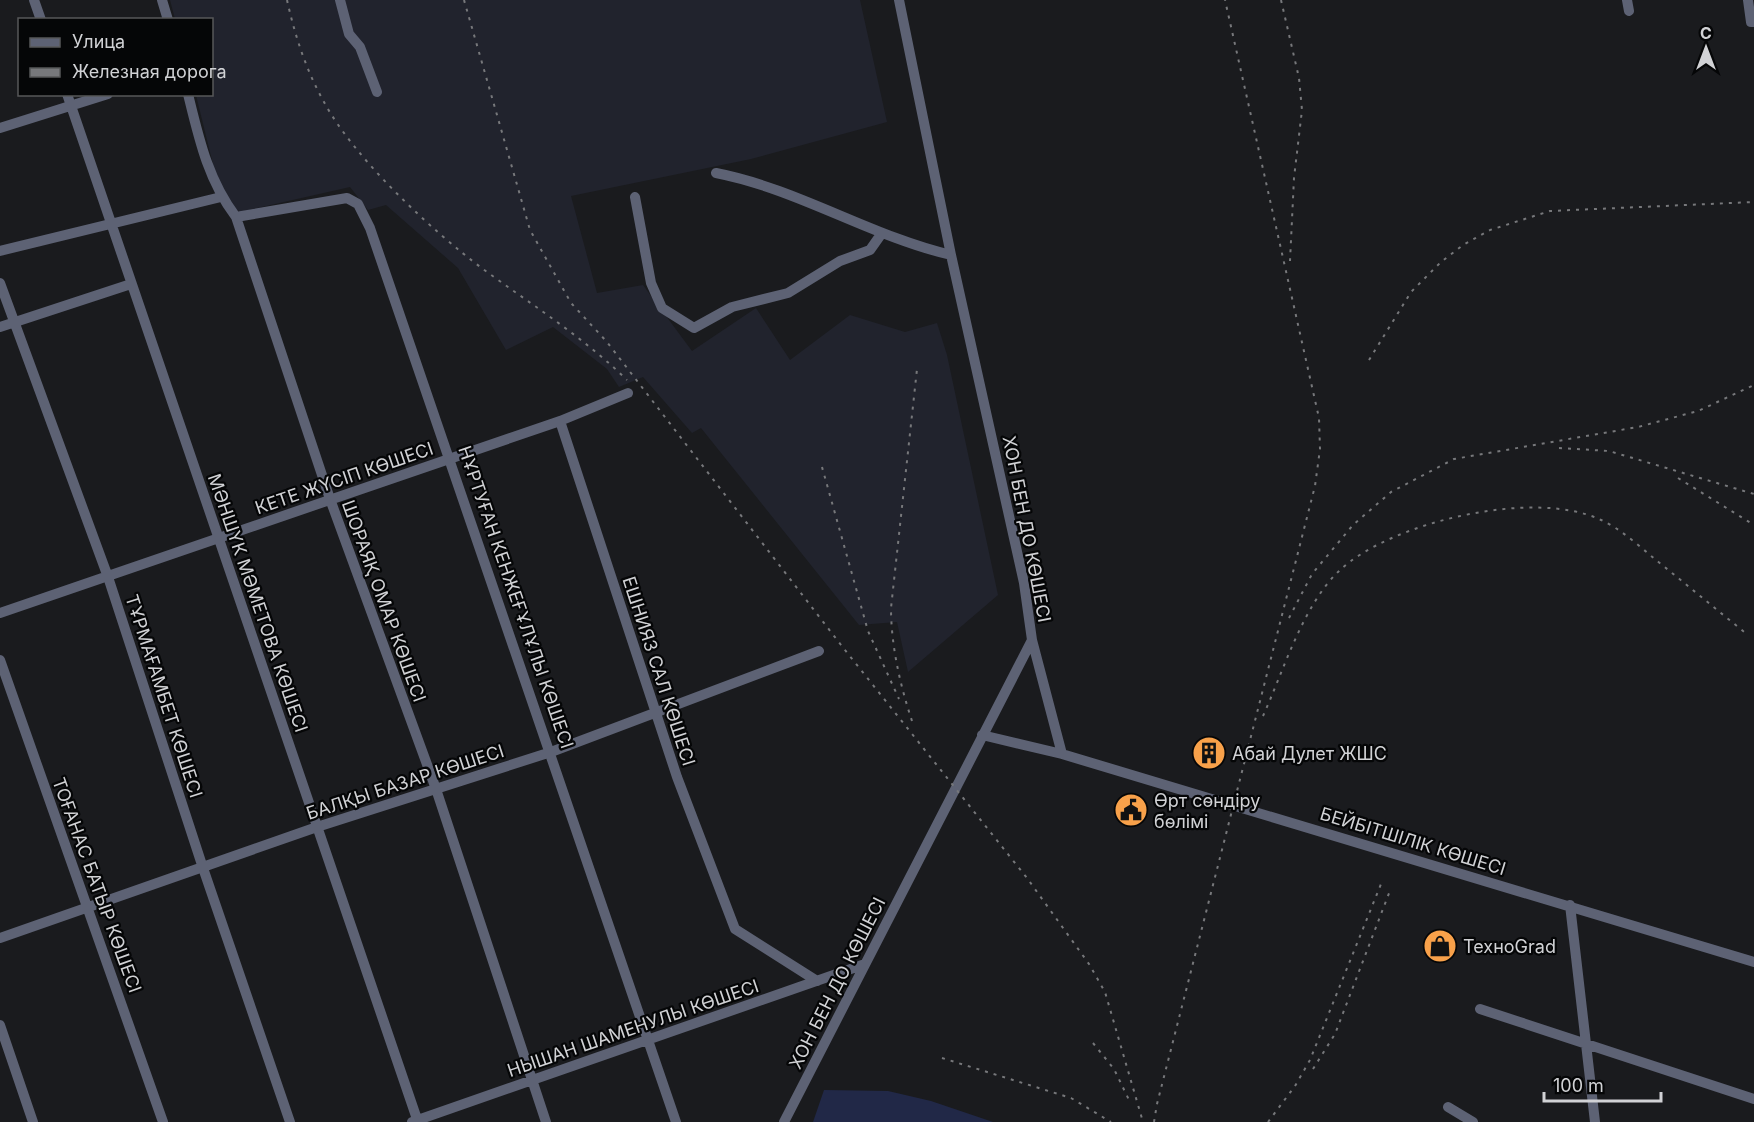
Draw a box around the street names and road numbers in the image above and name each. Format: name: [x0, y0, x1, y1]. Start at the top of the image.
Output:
street label: ХОН БЕН ДО КӨШЕСІ: [999, 434, 1055, 624]
street label: КЕТЕ ЖҮСІП КӨШЕСІ: [252, 438, 436, 518]
street label: НҰРТУҒАН КЕНЖЕҒҰЛҰЛЫ КӨШЕСІ: [454, 443, 578, 751]
street label: МӘНШҮК МӘМЕТОВА КӨШЕСІ: [204, 471, 312, 735]
street label: ШОРАЯҚ ОМАР КӨШЕСІ: [338, 497, 430, 705]
street label: ЕШНИЯЗ САЛ КӨШЕСІ: [618, 574, 700, 768]
street label: ТҰРМАҒАМБЕТ КӨШЕСІ: [121, 592, 207, 800]
street label: БАЛҚЫ БАЗАР КӨШЕСІ: [304, 740, 506, 824]
street label: ТОҒАНАС БАТЫР КӨШЕСІ: [48, 775, 146, 995]
street label: БЕЙБІТШІЛІК КӨШЕСІ: [1318, 802, 1509, 879]
street label: ХОН БЕН ДО КӨШЕСІ: [785, 894, 889, 1072]
street label: НЫШАН ШАМЕНУЛЫ КӨШЕСІ: [505, 975, 761, 1081]

